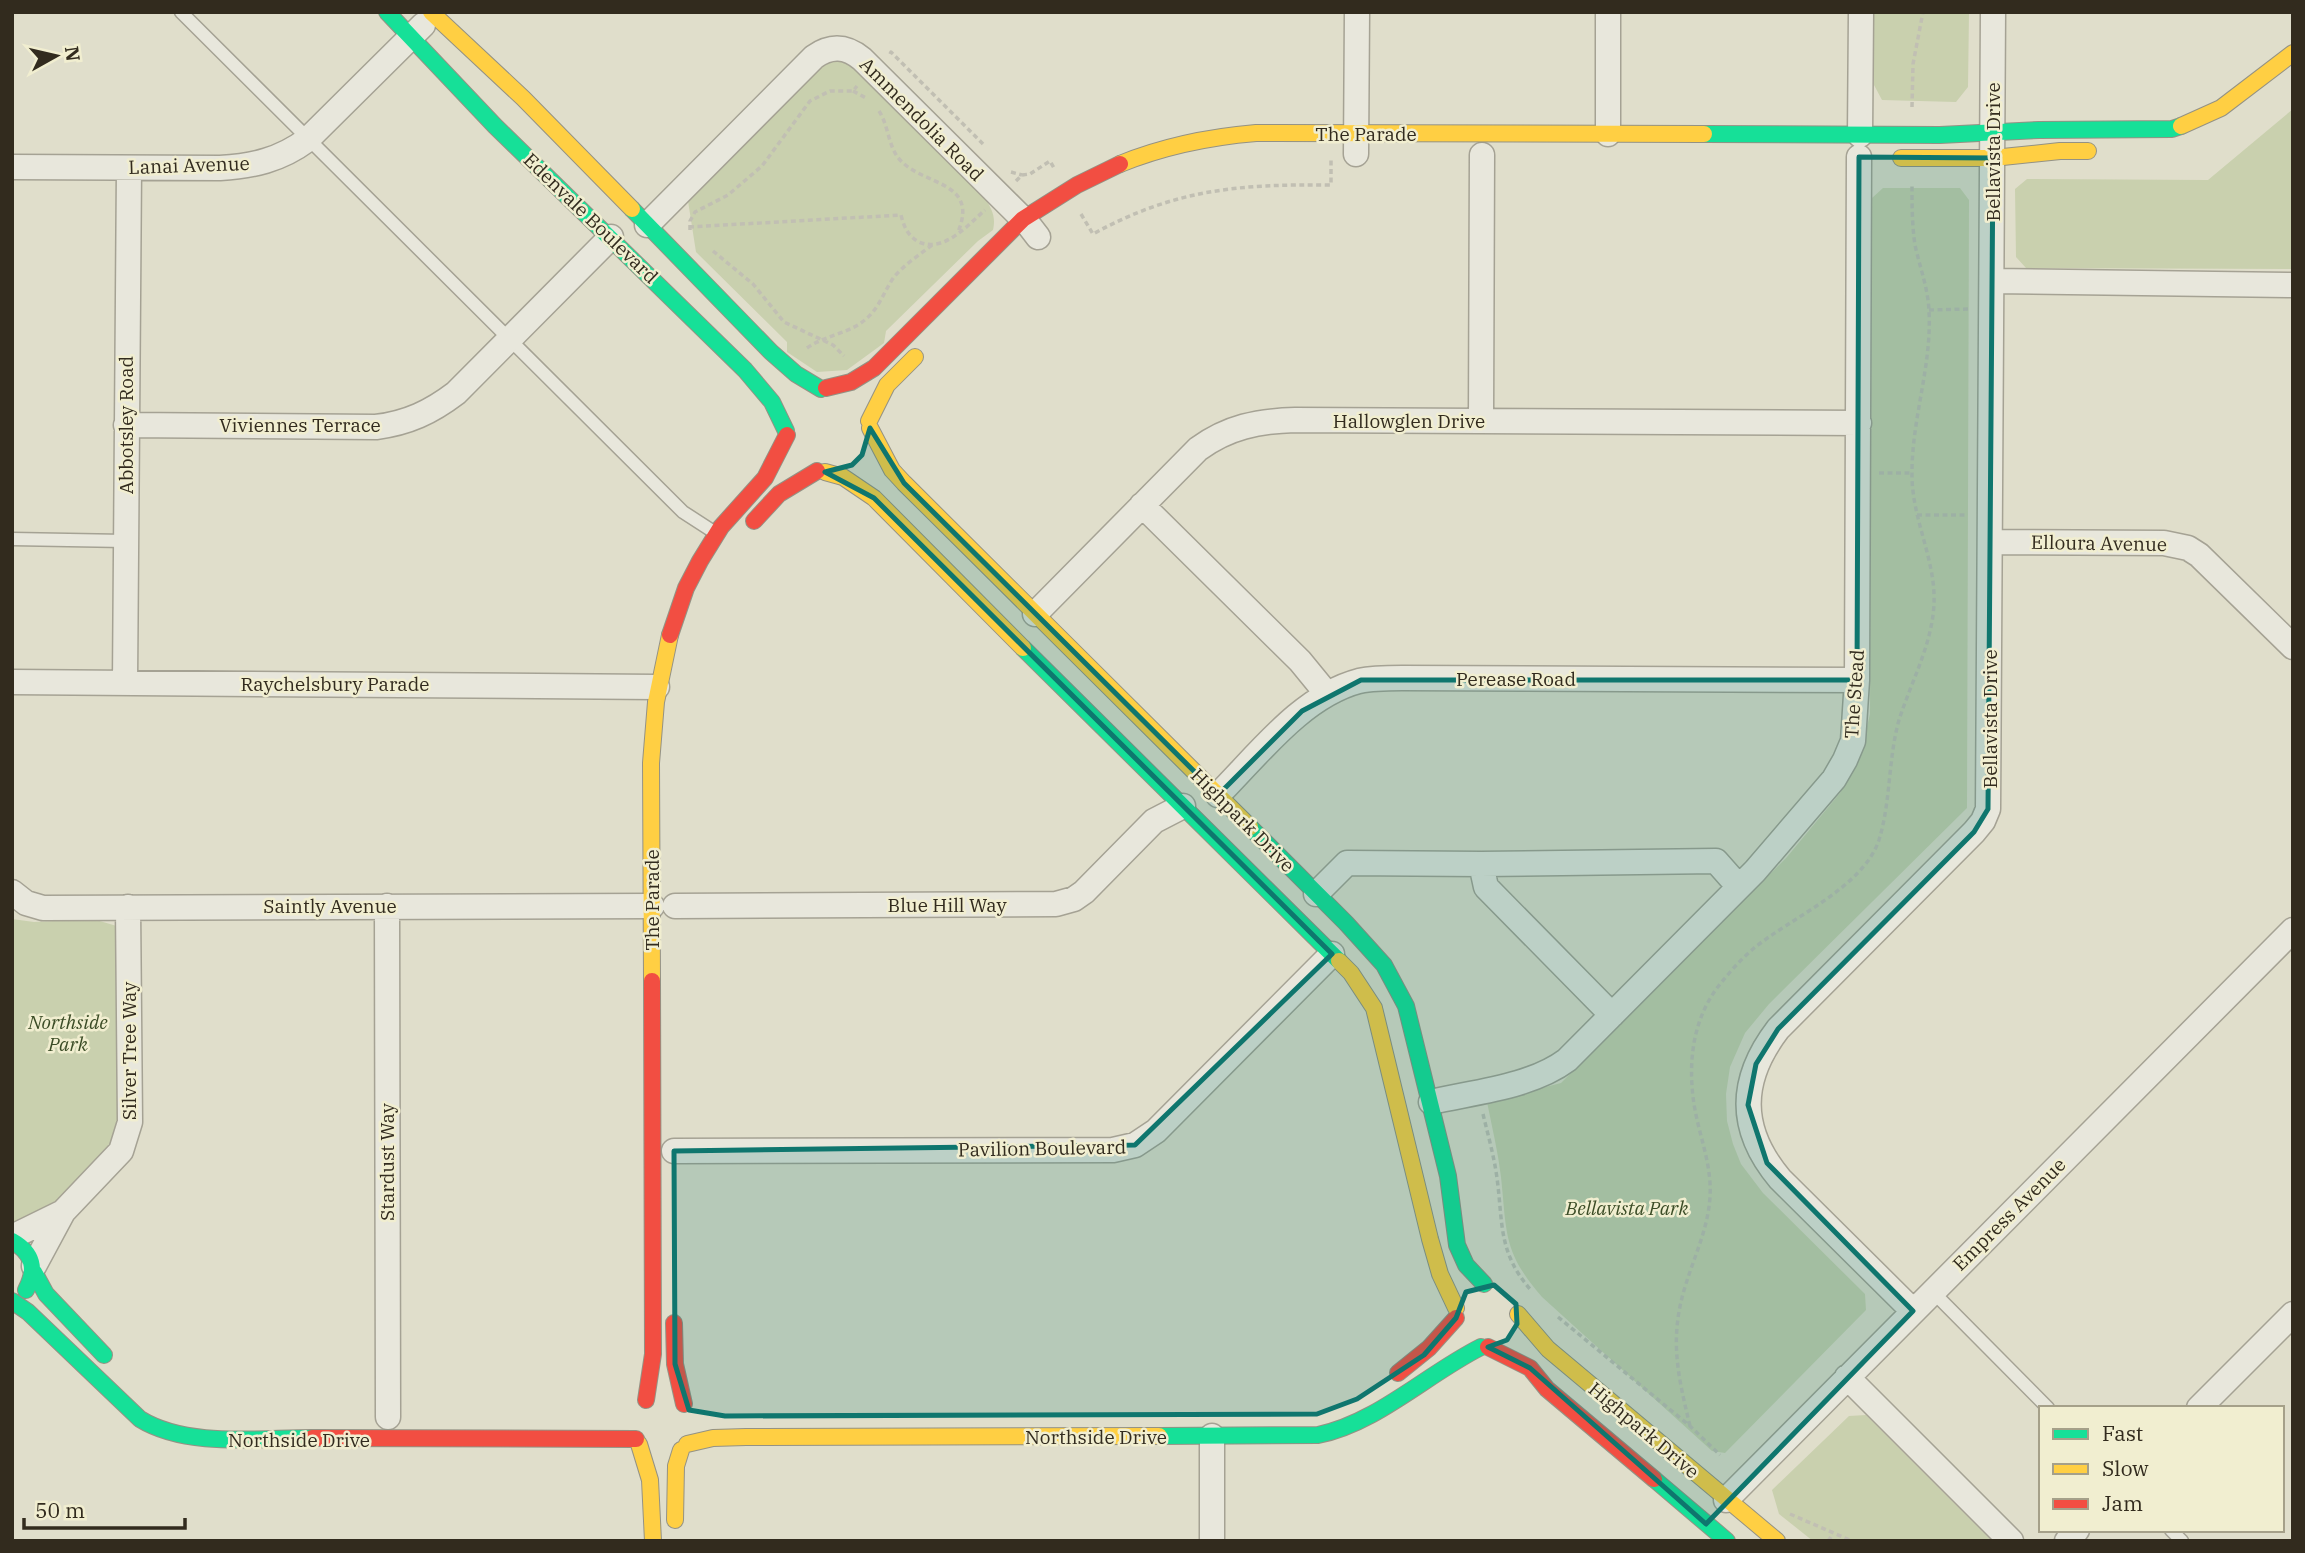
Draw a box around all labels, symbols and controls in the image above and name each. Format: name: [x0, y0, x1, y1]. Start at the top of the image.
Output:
north arrow: [21, 21, 91, 91]
text: N: [60, 45, 86, 63]
street label: Ammendolia Road: [855, 52, 989, 186]
street label: Bellavista Drive: [1981, 82, 2005, 222]
street label: The Parade: [1315, 122, 1417, 146]
street label: Edenvale Boulevard: [519, 148, 663, 288]
street label: Lanai Avenue: [128, 151, 250, 179]
street label: Abbotsley Road: [114, 356, 138, 494]
street label: Hallowglen Drive: [1333, 409, 1485, 433]
street label: Viviennes Terrace: [219, 413, 381, 437]
street label: Elloura Avenue: [2031, 530, 2167, 556]
street label: The Stead: [1839, 649, 1869, 739]
street label: Bellavista Drive: [1978, 649, 2002, 789]
street label: Perease Road: [1456, 667, 1576, 691]
street label: Raychelsbury Parade: [241, 672, 429, 696]
street label: Highpark Drive: [1186, 763, 1300, 877]
street label: The Parade: [640, 849, 664, 951]
street label: Blue Hill Way: [887, 893, 1007, 917]
street label: Saintly Avenue: [263, 894, 397, 918]
street label: Silver Tree Way: [117, 981, 141, 1120]
park label: Northside Park: [27, 1010, 108, 1056]
street label: Stardust Way: [375, 1102, 399, 1221]
street label: Pavilion Boulevard: [958, 1135, 1126, 1161]
street label: Empress Avenue: [1947, 1152, 2071, 1276]
park label: Bellavista Park: [1565, 1196, 1689, 1220]
street label: Highpark Drive: [1584, 1377, 1704, 1483]
legend: [2039, 1406, 2284, 1532]
text: Fast: [2102, 1419, 2143, 1447]
street label: Northside Drive: [1025, 1425, 1167, 1449]
street label: Northside Drive: [228, 1428, 370, 1452]
text: Slow: [2102, 1454, 2149, 1482]
scale bar: [24, 1486, 186, 1530]
text: Jam: [2102, 1489, 2143, 1517]
text: 50 m: [35, 1496, 85, 1524]

